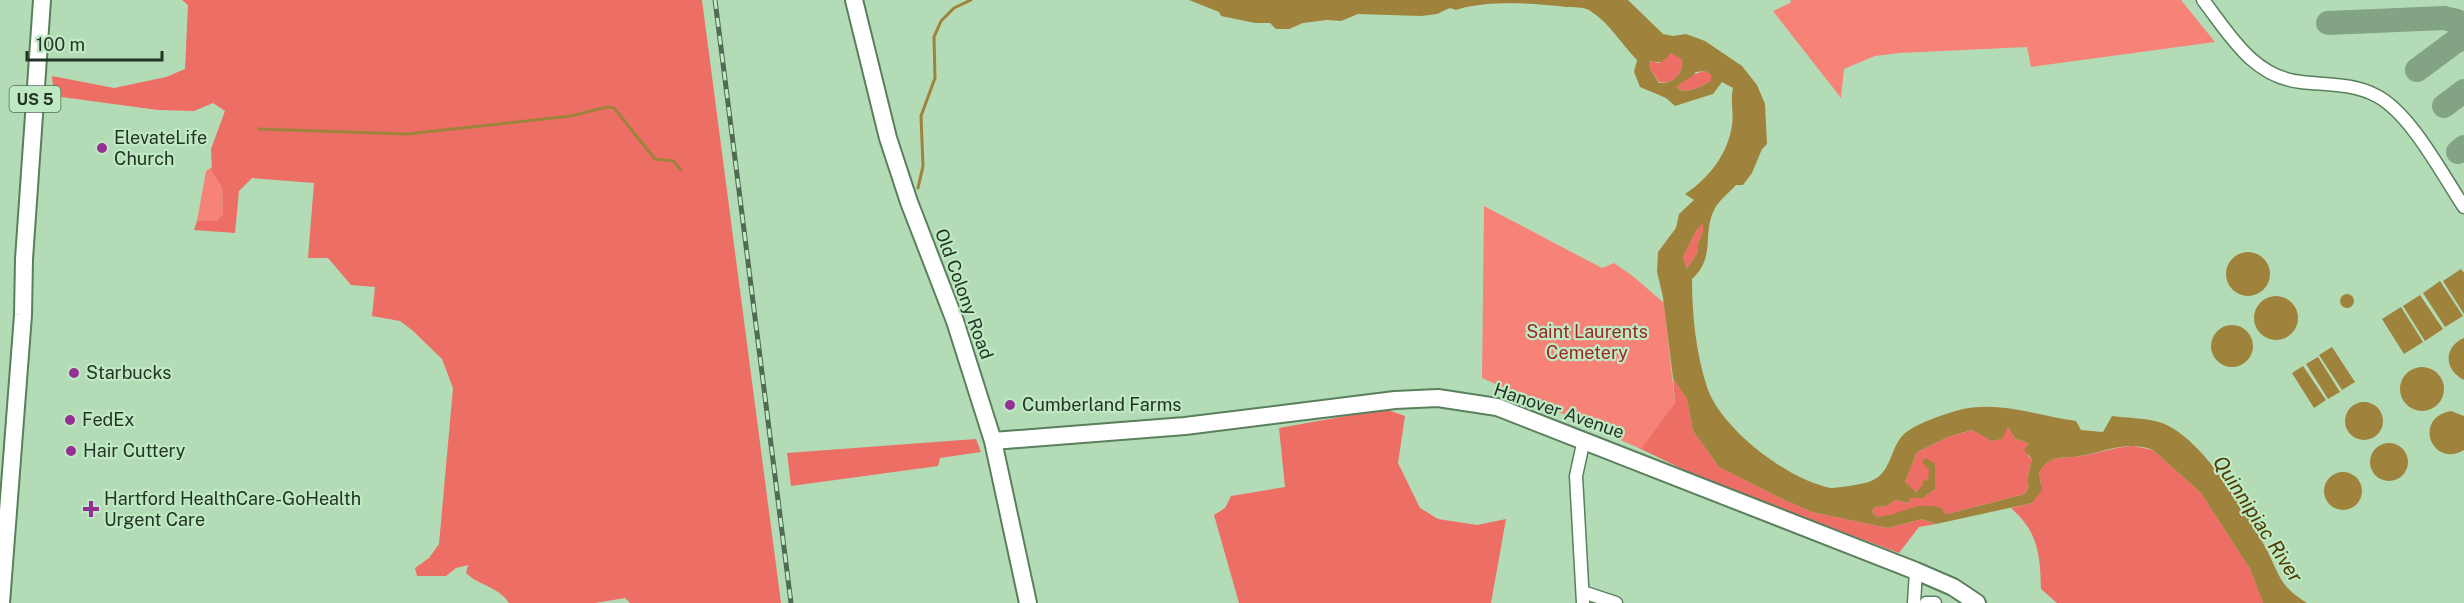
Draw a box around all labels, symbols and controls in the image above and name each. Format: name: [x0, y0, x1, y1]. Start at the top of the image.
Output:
scale bar: [27, 24, 162, 62]
text: 100 m: [36, 34, 85, 55]
road number: US 5: [9, 86, 60, 112]
place label: ElevateLife Church: [114, 127, 207, 169]
marker: ElevateLife Church: [95, 141, 109, 155]
street label: Old Colony Road: [931, 226, 998, 362]
park label: Saint Laurents Cemetery: [1526, 321, 1648, 363]
place label: Starbucks: [86, 362, 171, 383]
marker: Starbucks: [67, 366, 81, 380]
street label: Hanover Avenue: [1491, 378, 1627, 443]
place label: Cumberland Farms: [1022, 394, 1181, 415]
marker: Cumberland Farms: [1003, 398, 1017, 412]
place label: FedEx: [82, 409, 135, 430]
marker: FedEx: [63, 413, 77, 427]
place label: Hair Cuttery: [83, 440, 186, 461]
marker: Hair Cuttery: [64, 444, 78, 458]
water label: Quinnipiac River: [2208, 451, 2308, 587]
place label: Hartford HealthCare-GoHealth Urgent Care: [104, 488, 361, 530]
marker: Hartford HealthCare-GoHealth Urgent Care: [82, 500, 100, 518]

